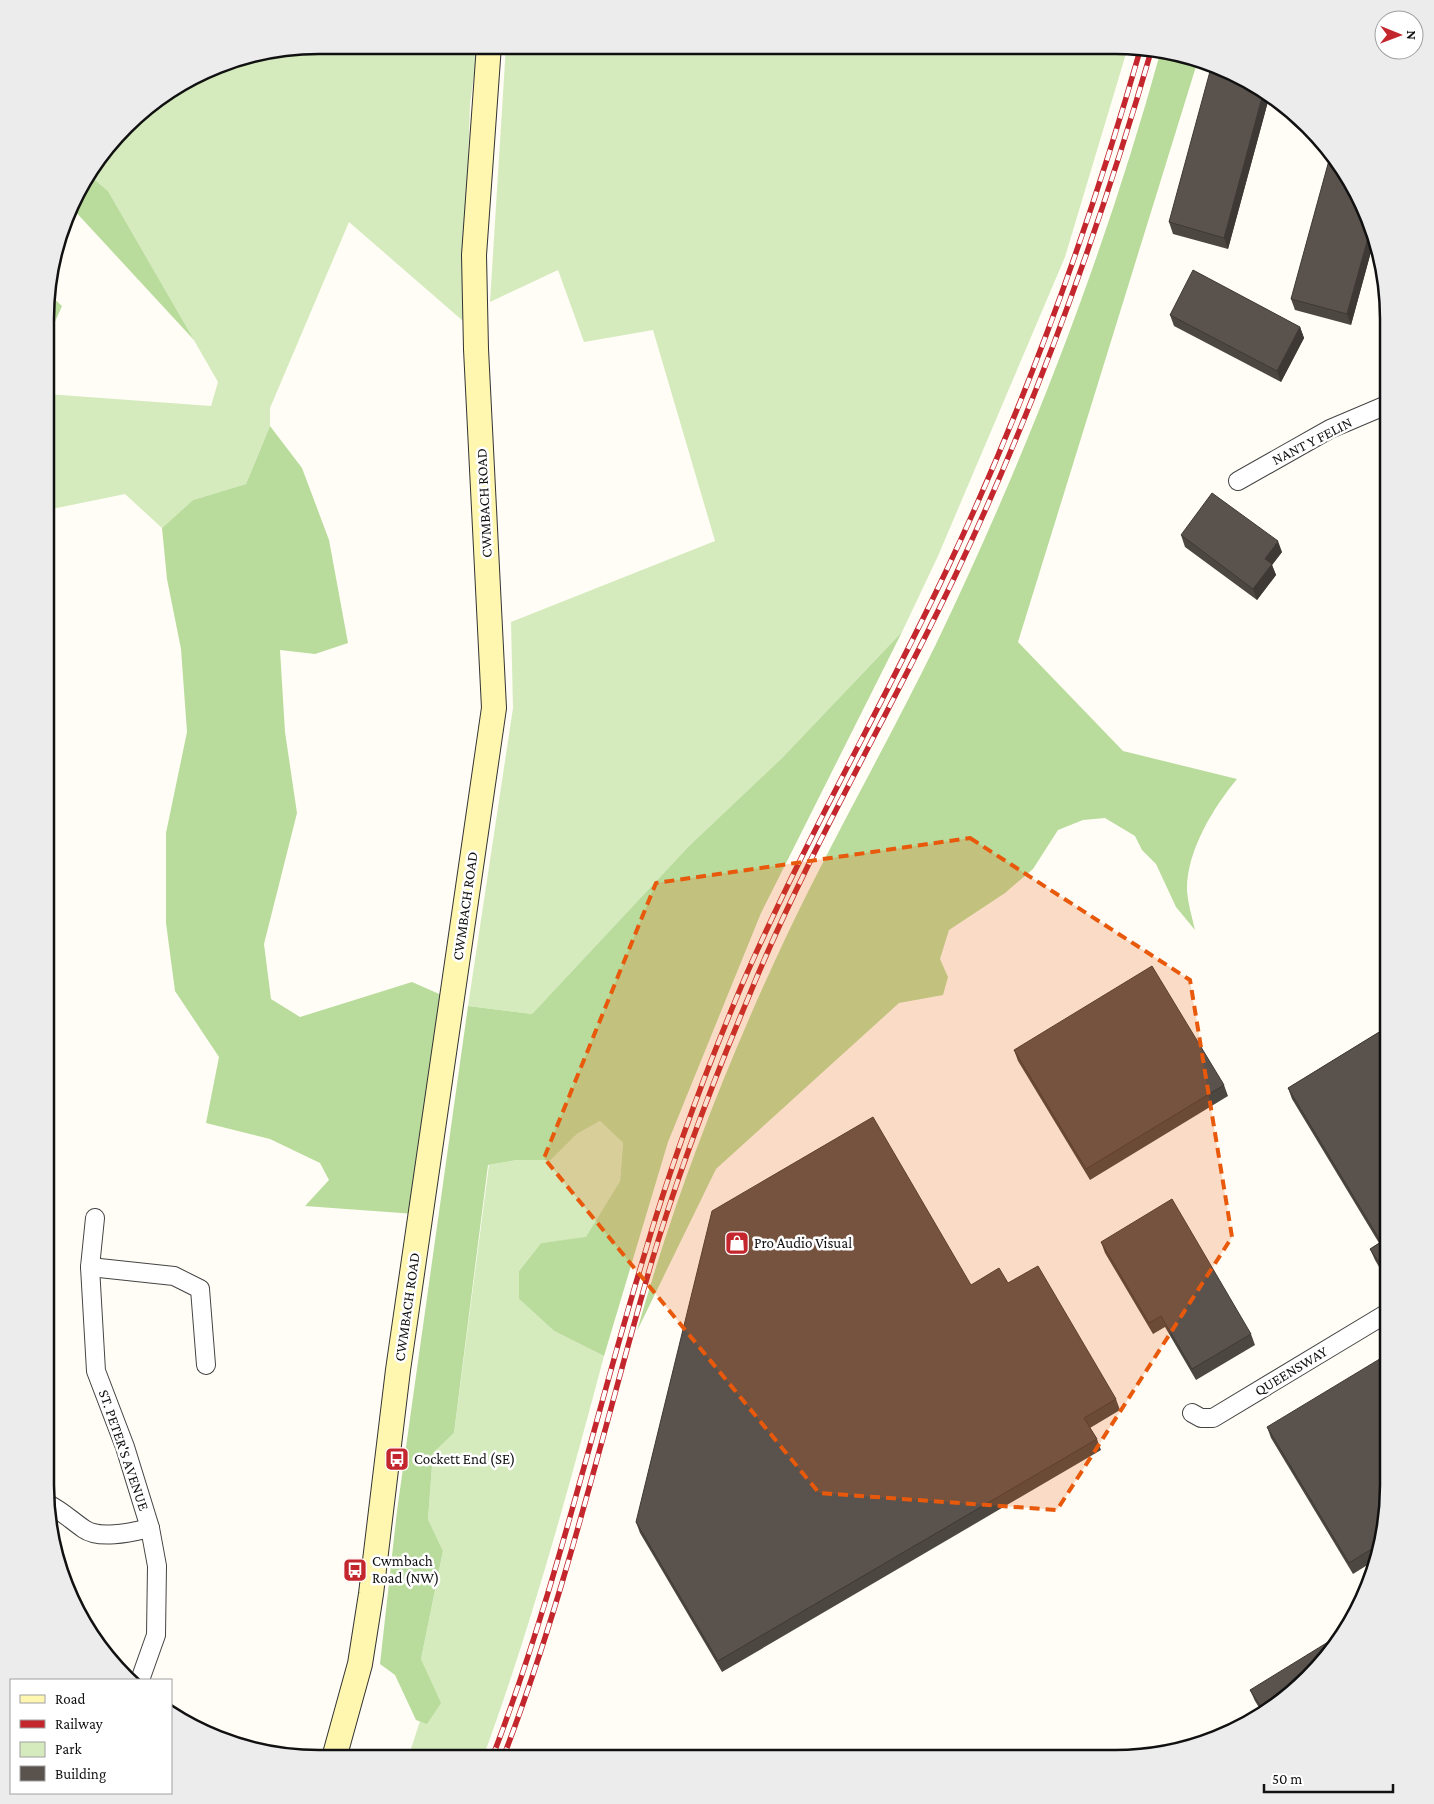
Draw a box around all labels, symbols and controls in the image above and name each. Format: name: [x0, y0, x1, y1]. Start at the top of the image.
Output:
north arrow: [1374, 10, 1424, 60]
text: N: [1404, 30, 1420, 41]
street label: NANT Y FELIN: [1269, 414, 1355, 468]
street label: CWMBACH ROAD: [473, 448, 495, 558]
street label: CWMBACH ROAD: [449, 851, 481, 961]
shop icon: Pro Audio Visual: [724, 1230, 750, 1256]
place label: Pro Audio Visual: [754, 1235, 852, 1251]
street label: CWMBACH ROAD: [391, 1252, 423, 1362]
street label: QUEENSWAY: [1252, 1343, 1330, 1399]
street label: ST. PETER'S AVENUE: [96, 1387, 152, 1513]
bus stop icon: Cockett End (SE): [384, 1446, 410, 1472]
place label: Cockett End (SE): [414, 1451, 515, 1468]
place label: Cwmbach Road (NW): [372, 1553, 439, 1587]
bus stop icon: Cwmbach Road (NW): [342, 1557, 368, 1583]
legend: [10, 1679, 172, 1794]
text: Road: [55, 1691, 86, 1707]
text: Railway: [55, 1716, 103, 1733]
text: Park: [55, 1741, 82, 1757]
scale bar: [1264, 1762, 1393, 1794]
text: Building: [55, 1766, 106, 1783]
text: 50 m: [1272, 1771, 1302, 1787]

